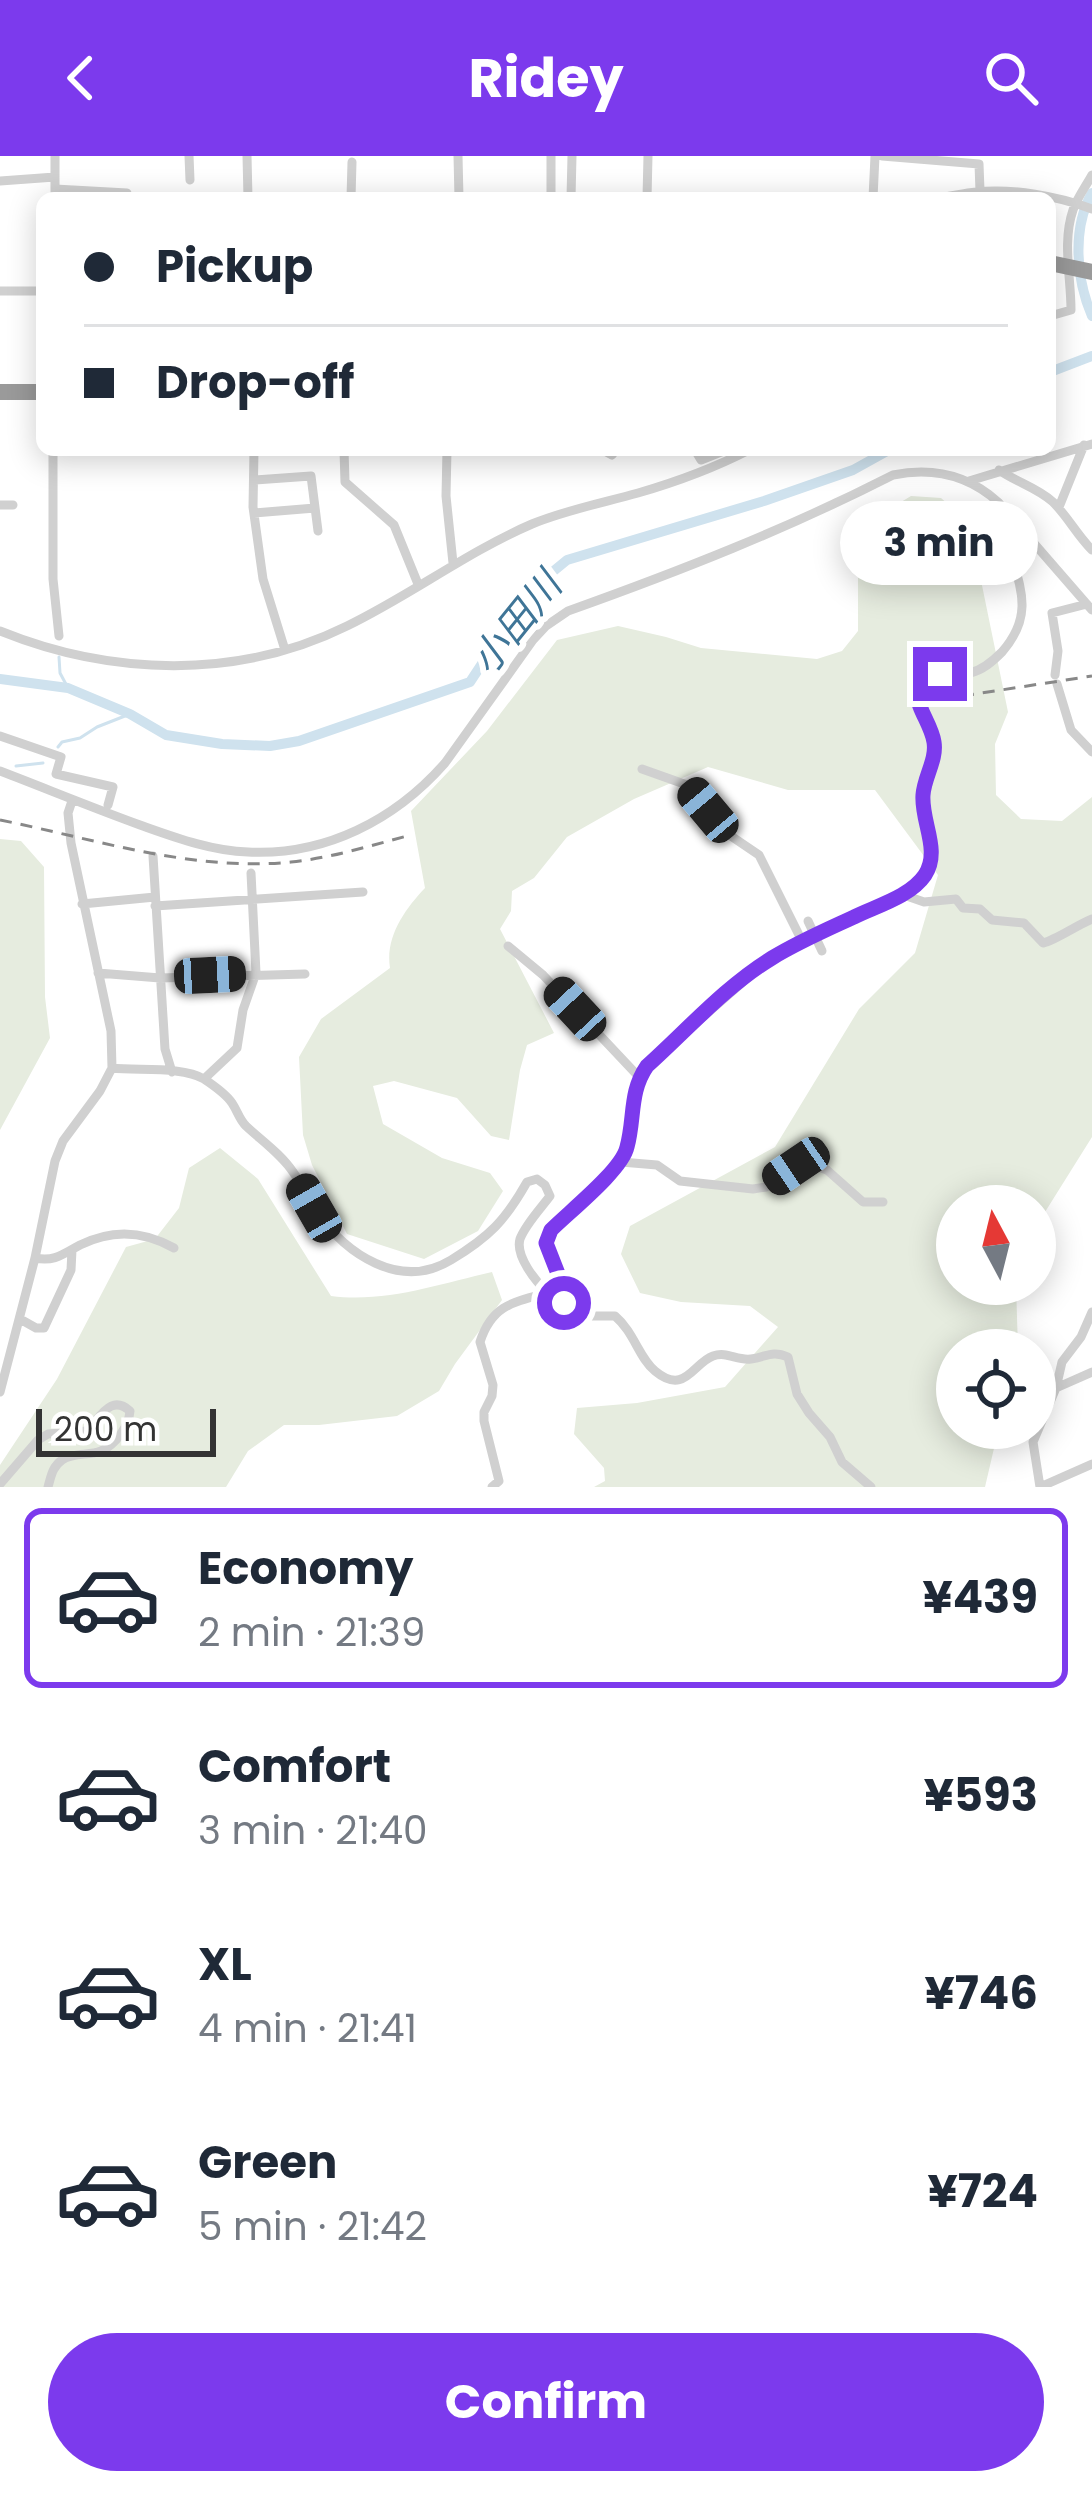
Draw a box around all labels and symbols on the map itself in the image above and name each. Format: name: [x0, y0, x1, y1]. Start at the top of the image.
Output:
callout: 3 min: [841, 500, 1039, 584]
water label: 小田川: [458, 557, 577, 686]
route end: [913, 647, 967, 701]
car: [671, 771, 745, 849]
car: [173, 955, 247, 995]
car: [537, 970, 613, 1048]
car: [756, 1131, 836, 1201]
car: [280, 1168, 348, 1248]
north arrow: [936, 1185, 1056, 1305]
route start: [537, 1276, 591, 1330]
scale bar: [36, 1403, 216, 1456]

